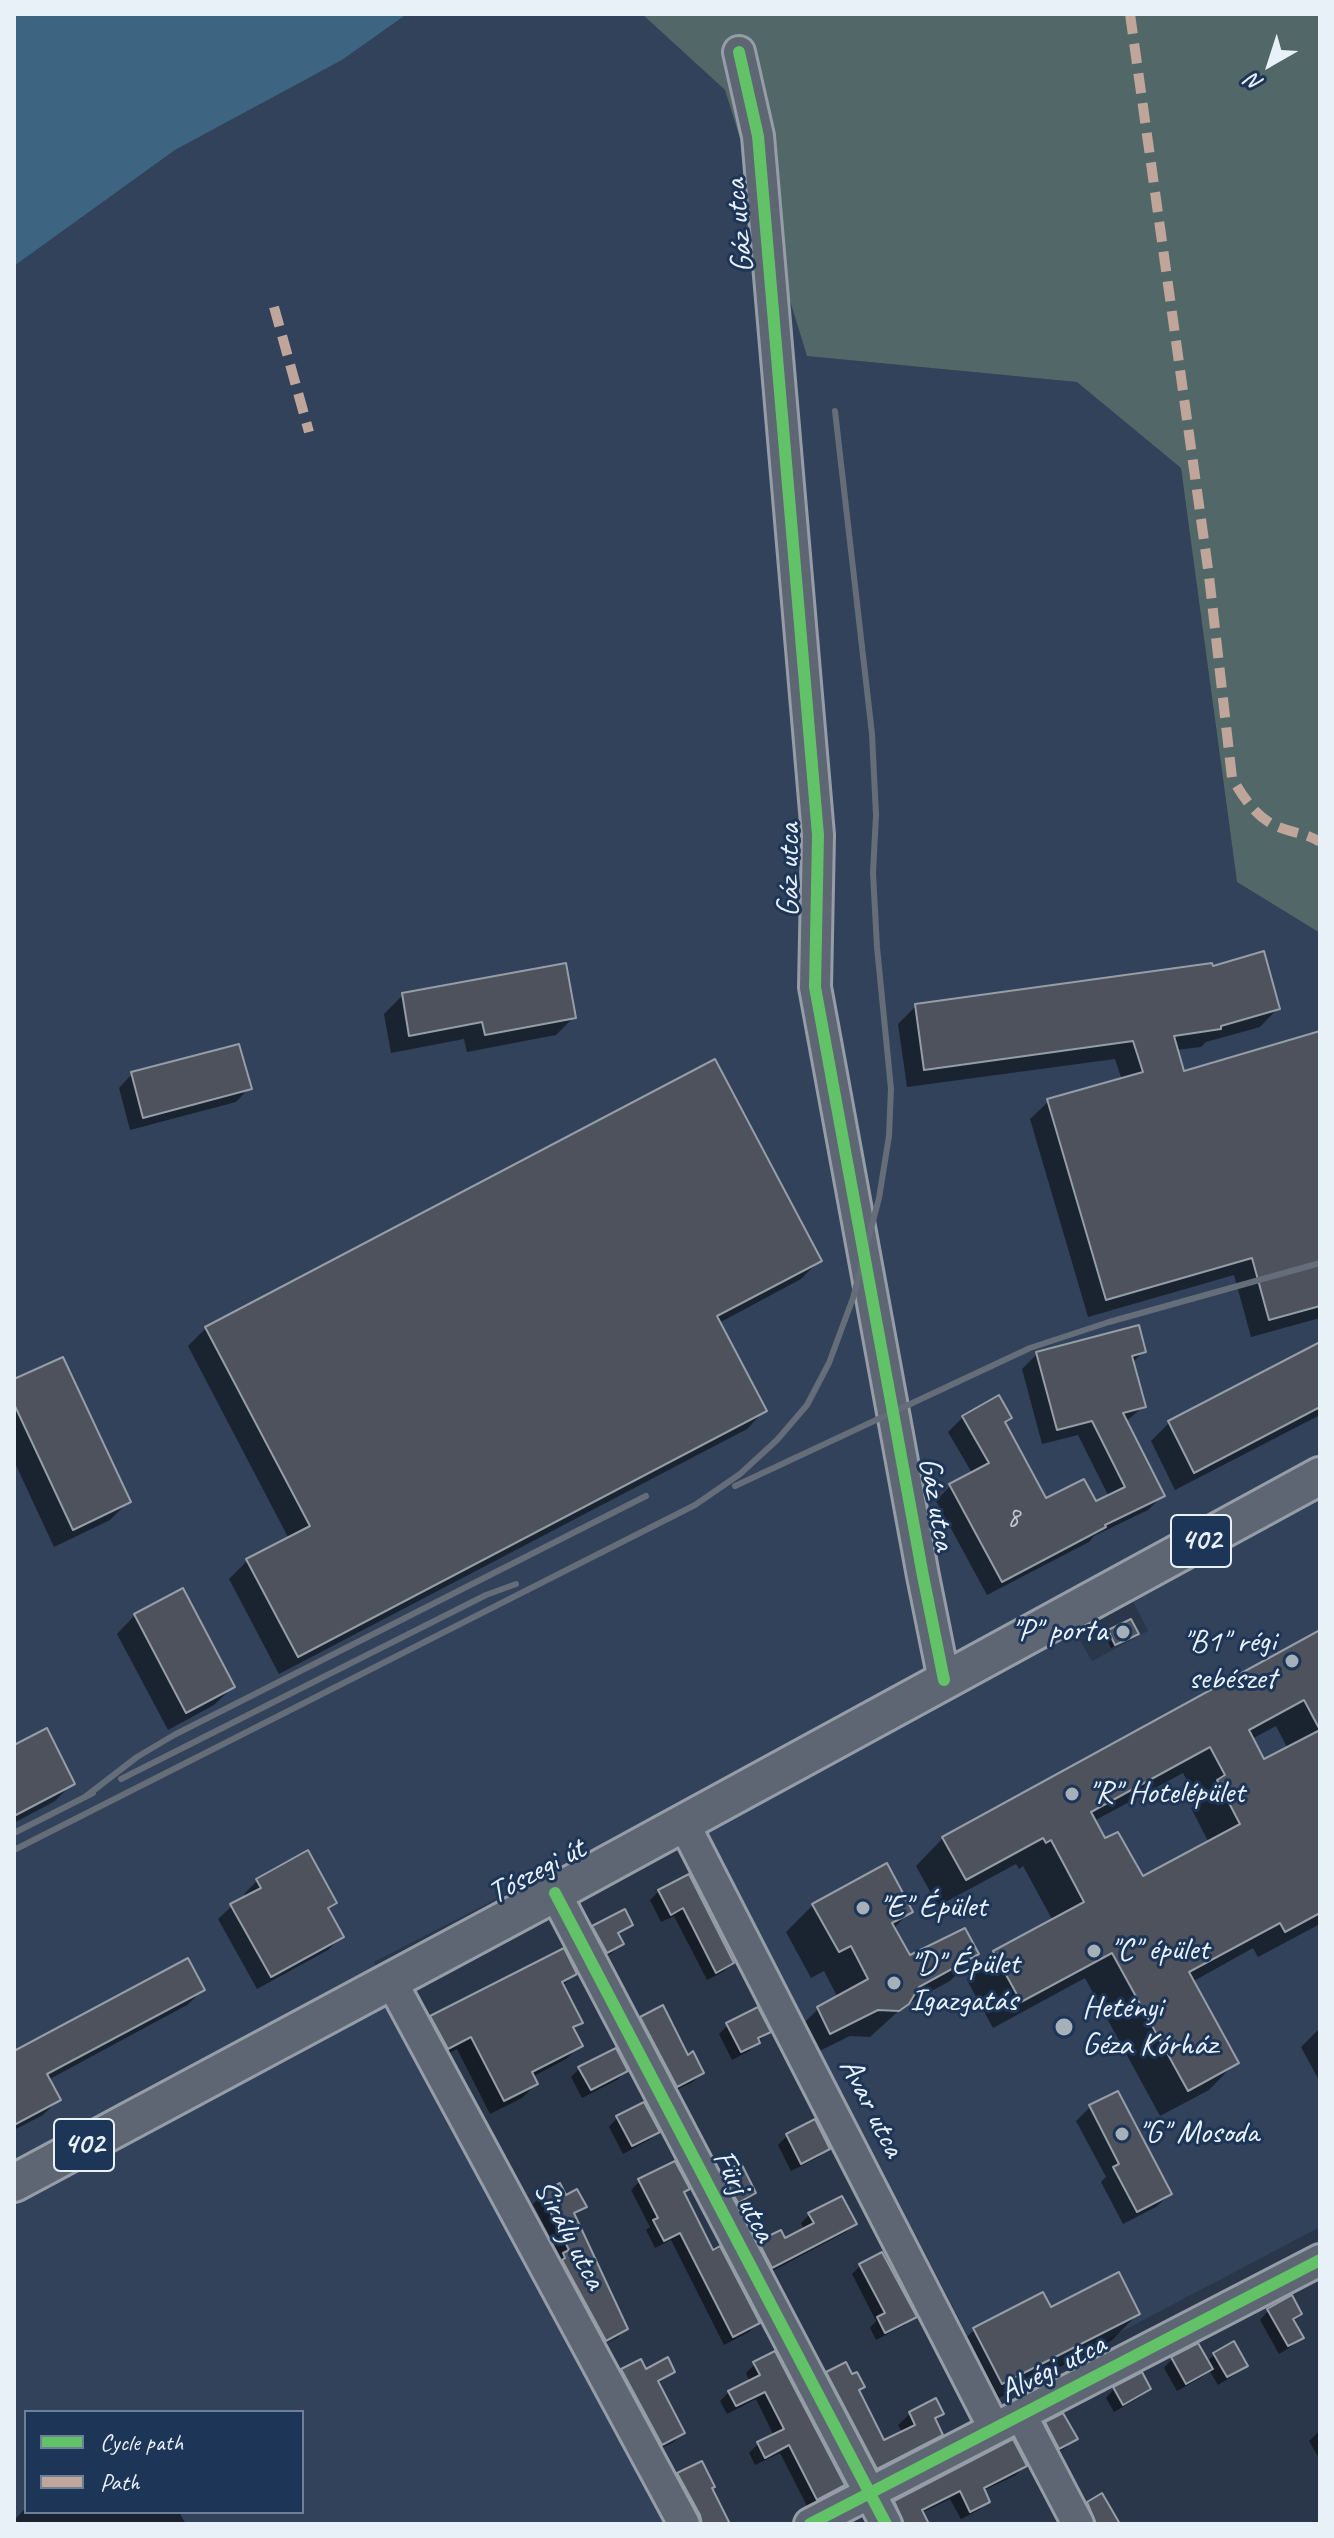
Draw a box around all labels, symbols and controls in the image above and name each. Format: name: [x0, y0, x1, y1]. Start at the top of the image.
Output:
north arrow: [1230, 24, 1310, 104]
text: N: [1241, 67, 1269, 98]
street label: Gáz utca: [717, 178, 763, 274]
street label: Gáz utca: [771, 823, 809, 917]
street label: Gáz utca: [909, 1454, 963, 1554]
house number: 8: [1007, 1502, 1019, 1536]
road number: 402: [1171, 1515, 1231, 1567]
place label: "P" porta: [1011, 1613, 1107, 1651]
marker: "P" porta: [1114, 1623, 1132, 1641]
place label: "B1" régi sebészet: [1182, 1624, 1276, 1699]
marker: "B1" régi sebészet: [1283, 1652, 1301, 1670]
place label: "R" Hotelépület: [1088, 1775, 1245, 1813]
marker: "R" Hotelépület: [1063, 1785, 1081, 1803]
street label: Tószegi út: [482, 1830, 592, 1914]
place label: "E" Épület: [879, 1889, 987, 1927]
marker: "E" Épület: [854, 1899, 872, 1917]
place label: "C" épület: [1110, 1932, 1209, 1970]
marker: "C" épület: [1085, 1942, 1103, 1960]
place label: "D" Épület Igazgatás: [910, 1946, 1019, 2021]
marker: "D" Épület Igazgatás: [885, 1974, 903, 1992]
place label: Hetényi Géza Kórház: [1082, 1990, 1217, 2065]
marker: Hetényi Géza Kórház: [1053, 2016, 1075, 2038]
street label: Avar utca: [830, 2052, 912, 2164]
place label: "G" Mosoda: [1138, 2115, 1259, 2153]
road number: 402: [54, 2119, 114, 2171]
marker: "G" Mosoda: [1113, 2125, 1131, 2143]
street label: Fürj utca: [703, 2143, 783, 2249]
street label: Sirály utca: [524, 2174, 614, 2296]
street label: Alvégi utca: [993, 2326, 1113, 2412]
legend: [24, 2410, 304, 2514]
text: Cycle path: [100, 2427, 183, 2457]
text: Path: [100, 2467, 140, 2497]

